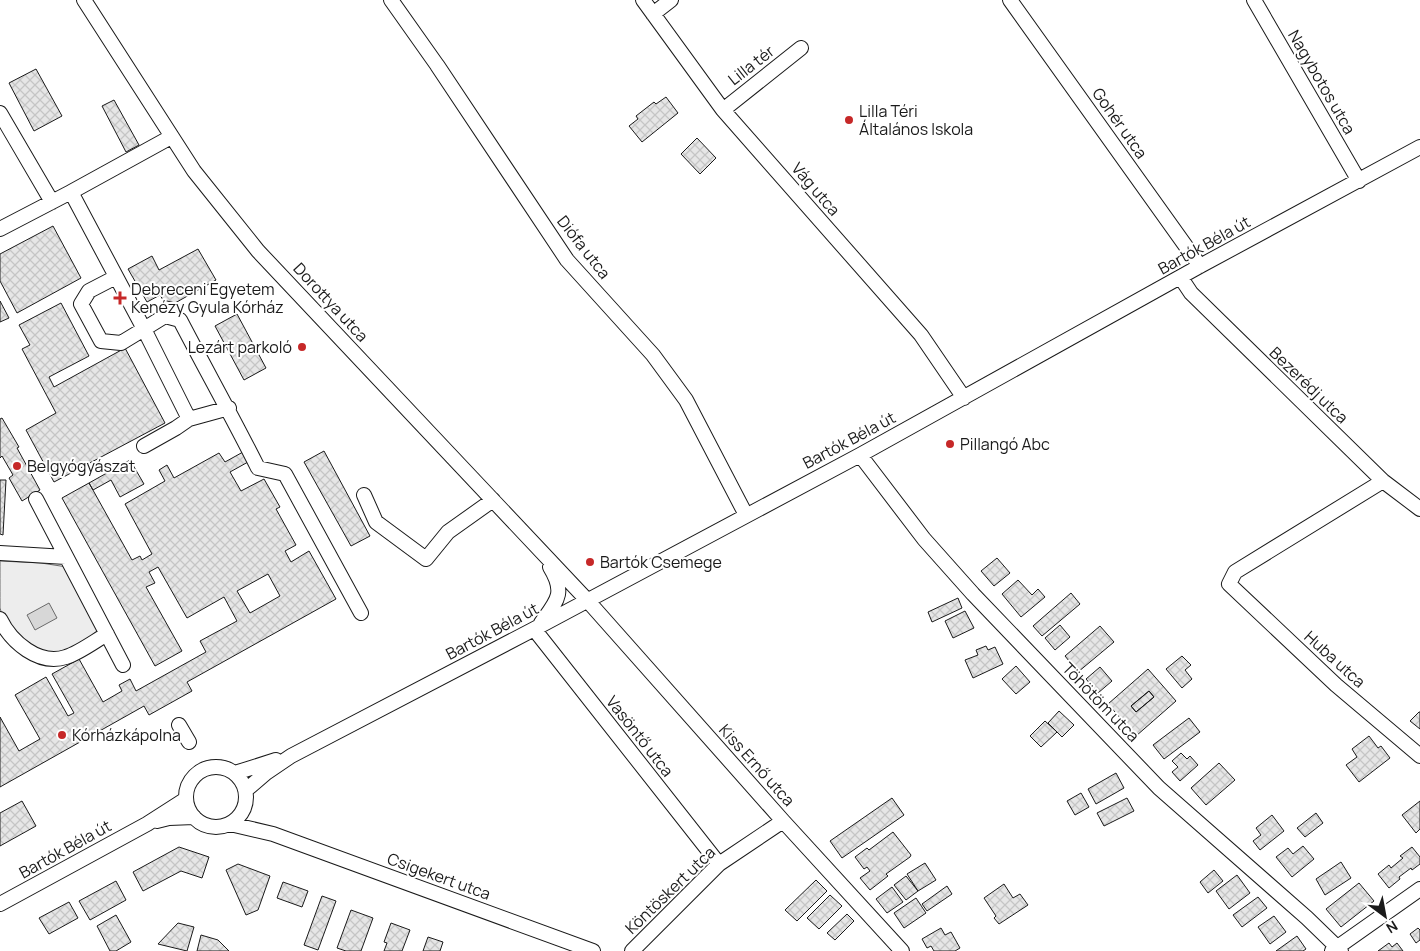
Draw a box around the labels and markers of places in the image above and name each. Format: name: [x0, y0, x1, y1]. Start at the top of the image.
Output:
place label: Lilla Téri Általános Iskola: [859, 100, 973, 140]
marker: Lilla Téri Általános Iskola: [843, 114, 855, 126]
place label: Debreceni Egyetem Kenézy Gyula Kórház: [131, 278, 284, 318]
marker: Debreceni Egyetem Kenézy Gyula Kórház: [113, 291, 127, 305]
place label: Lezárt parkoló: [188, 336, 292, 358]
marker: Lezárt parkoló: [296, 341, 308, 353]
place label: Pillangó Abc: [960, 433, 1050, 455]
marker: Pillangó Abc: [944, 438, 956, 450]
place label: Belgyógyászat: [27, 455, 135, 477]
marker: Belgyógyászat: [11, 460, 23, 472]
place label: Bartók Csemege: [600, 551, 722, 573]
marker: Bartók Csemege: [584, 556, 596, 568]
place label: Kórházkápolna: [72, 724, 181, 746]
marker: Kórházkápolna: [56, 729, 68, 741]

